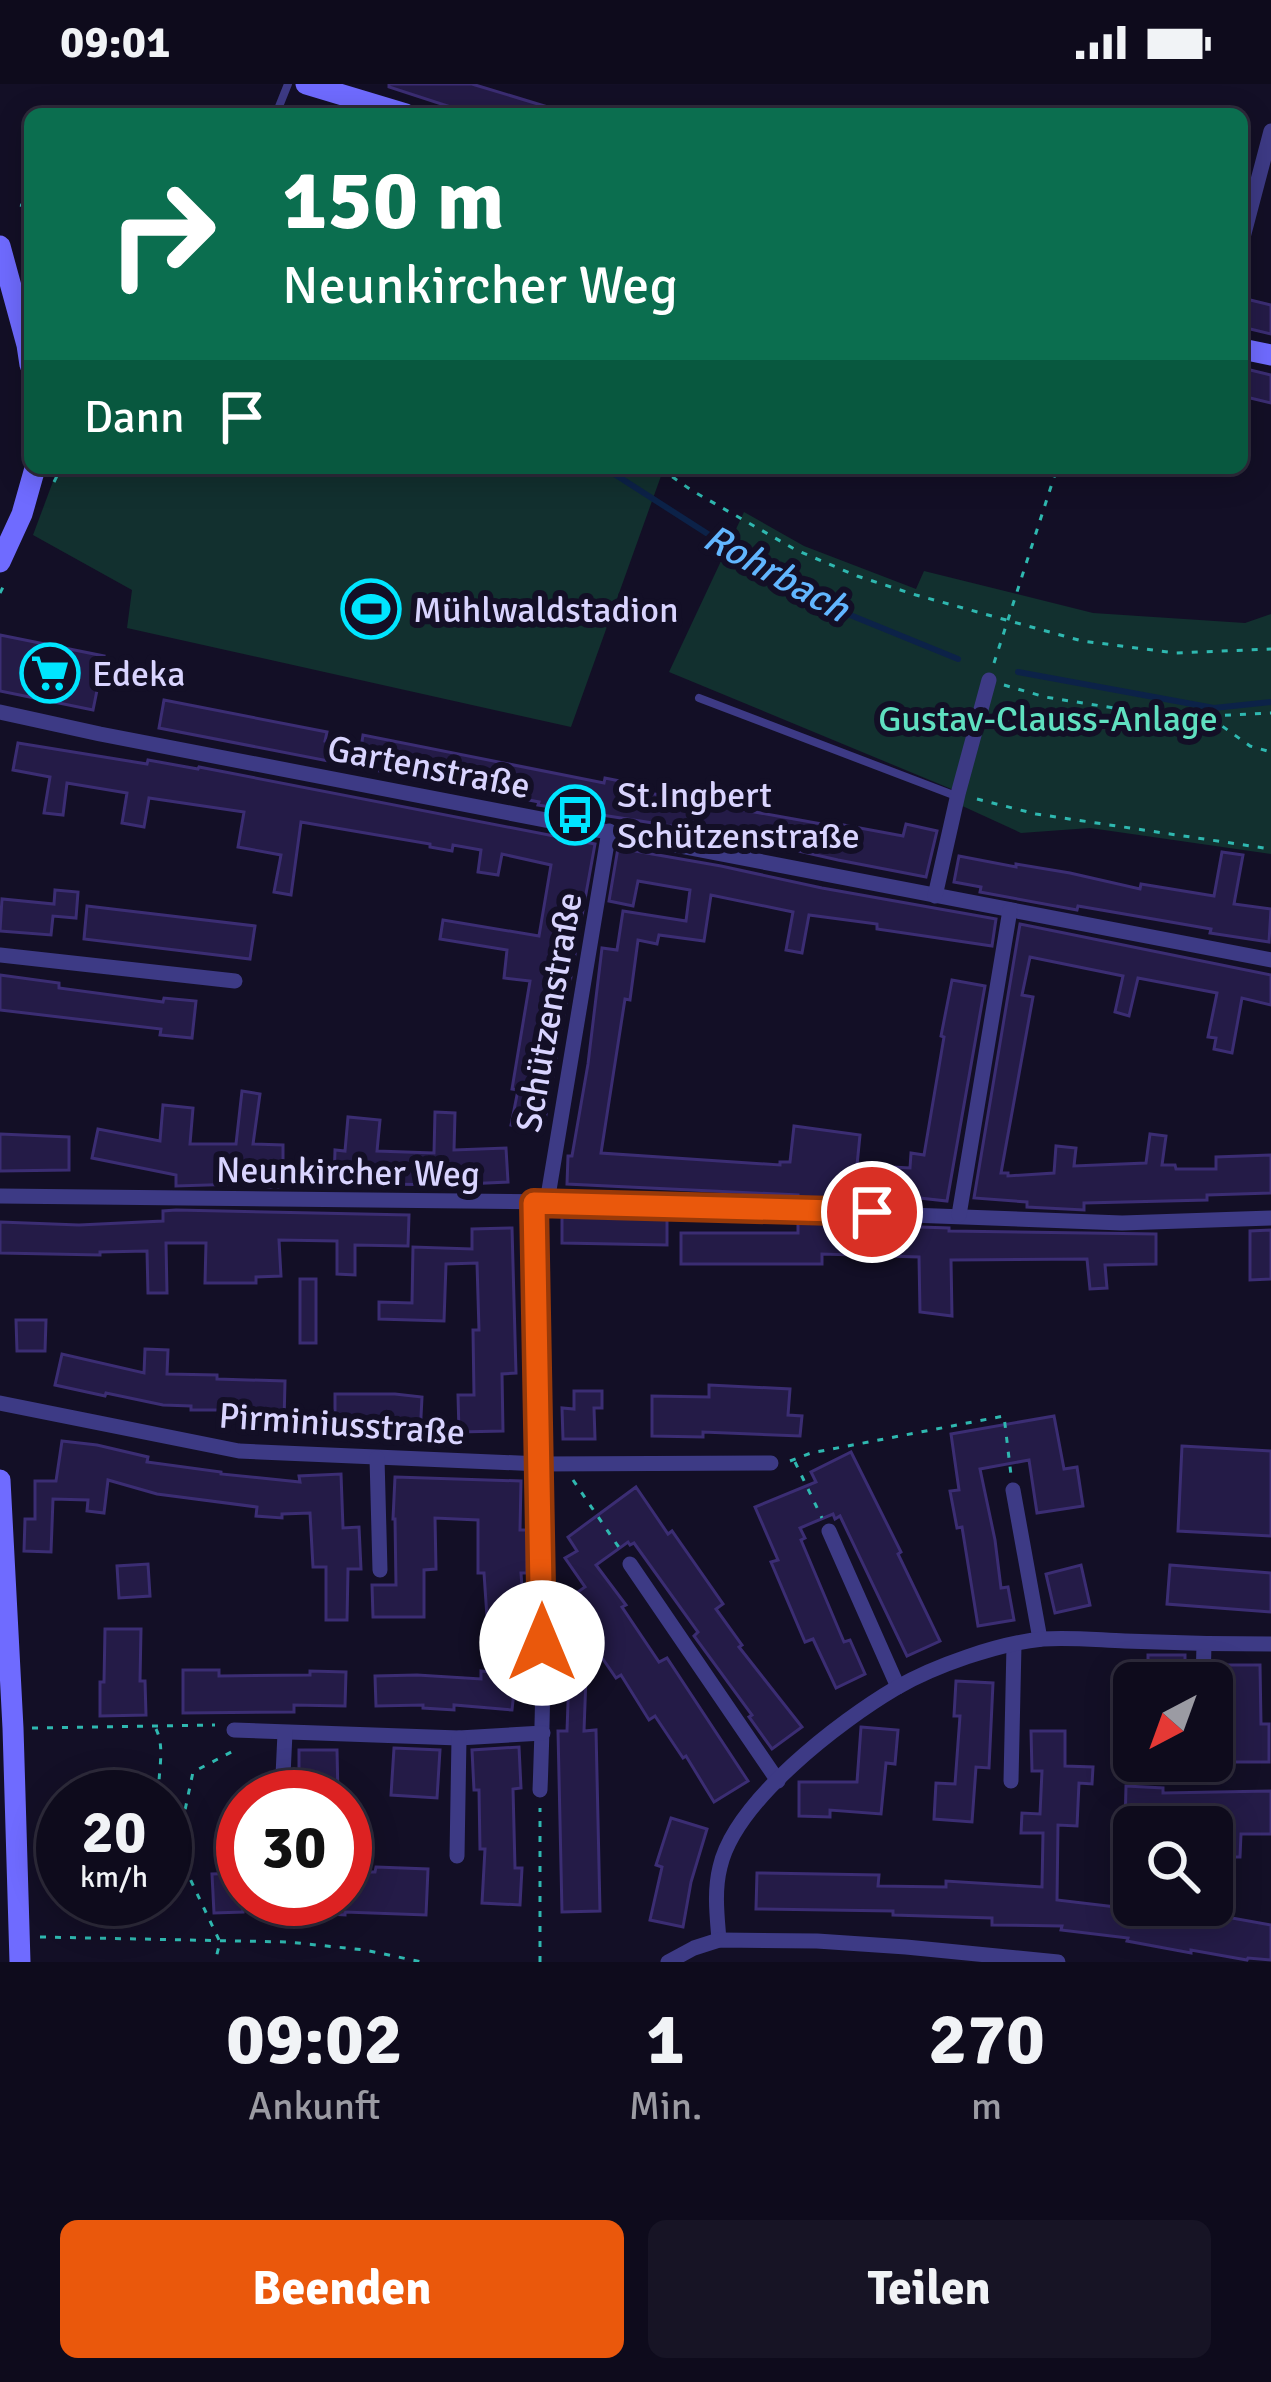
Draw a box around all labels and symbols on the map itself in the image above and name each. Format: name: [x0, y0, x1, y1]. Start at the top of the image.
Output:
water label: Rohrbach: [696, 513, 859, 633]
sports icon: Mühlwaldstadion: [340, 578, 402, 640]
place label: Mühlwaldstadion: [413, 588, 679, 633]
supermarket icon: Edeka: [19, 642, 81, 704]
place label: Edeka: [92, 652, 185, 697]
park label: Gustav-Clauss-Anlage: [878, 697, 1218, 742]
street label: Gartenstraße: [324, 726, 534, 809]
place label: St.Ingbert Schützenstraße: [617, 773, 860, 859]
bus stop icon: St.Ingbert Schützenstraße: [544, 784, 606, 846]
street label: Schützenstraße: [506, 889, 593, 1136]
street label: Neunkircher Weg: [216, 1148, 480, 1197]
pin: [821, 1161, 923, 1263]
street label: Pirminiusstraße: [217, 1393, 467, 1456]
position arrow: [479, 1580, 605, 1706]
north arrow: [1113, 1662, 1233, 1782]
speed limit sign: 30: [216, 1770, 372, 1926]

